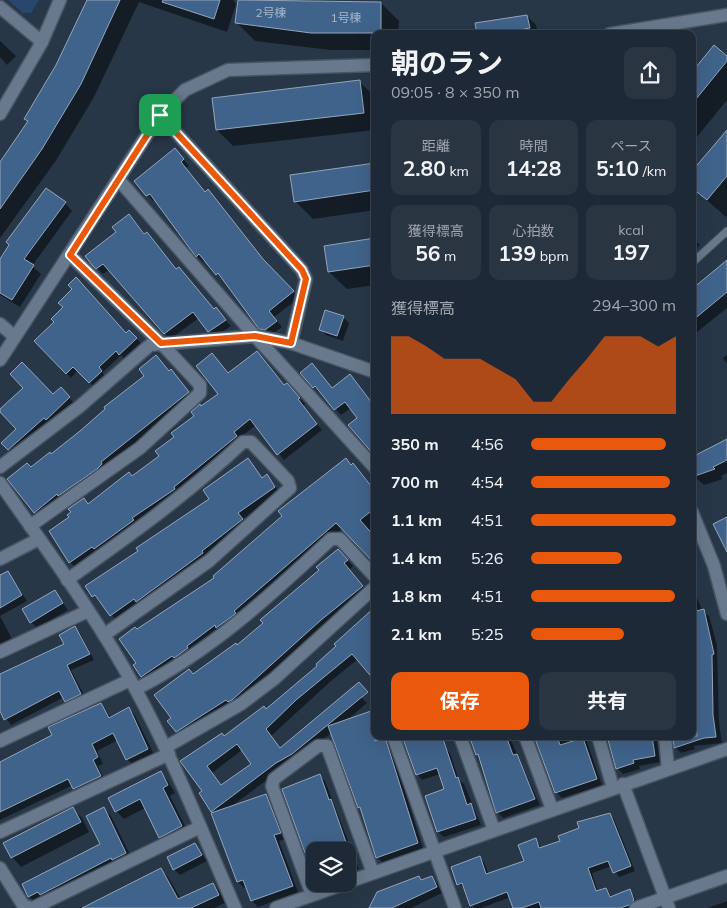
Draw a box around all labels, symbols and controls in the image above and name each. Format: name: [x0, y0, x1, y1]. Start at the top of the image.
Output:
house number: 2号棟: [255, 5, 287, 20]
house number: 1号棟: [330, 10, 362, 25]
text: 朝のラン: [391, 45, 503, 80]
button: share: [624, 47, 676, 99]
text: 09:05 · 8 × 350 m: [391, 82, 520, 102]
pin: [139, 94, 181, 136]
icon: arrive: [146, 101, 174, 129]
text: 距離: [422, 137, 450, 155]
text: 時間: [519, 137, 547, 155]
text: ペース: [611, 137, 652, 155]
text: 2.80: [403, 155, 446, 181]
text: 14:28: [506, 155, 561, 181]
text: 5:10: [596, 155, 639, 181]
text: km: [446, 162, 469, 180]
text: /km: [639, 162, 666, 180]
text: kcal: [618, 221, 644, 239]
text: 獲得標高: [408, 222, 464, 240]
text: 心拍数: [512, 222, 554, 240]
text: 197: [612, 239, 650, 265]
text: 56: [415, 240, 440, 266]
text: 139: [498, 240, 536, 266]
text: m: [440, 247, 456, 265]
text: bpm: [536, 247, 569, 265]
text: 294–300 m: [592, 295, 676, 315]
text: 獲得標高: [391, 298, 455, 318]
text: 350 m: [391, 434, 439, 454]
text: 4:56: [471, 434, 503, 454]
text: 700 m: [391, 472, 439, 492]
text: 4:54: [471, 472, 503, 492]
text: 1.1 km: [391, 510, 442, 530]
text: 4:51: [471, 510, 503, 530]
text: 1.4 km: [391, 548, 442, 568]
text: 5:26: [471, 548, 503, 568]
text: 1.8 km: [391, 586, 442, 606]
text: 4:51: [471, 586, 503, 606]
text: 2.1 km: [391, 624, 442, 644]
text: 5:25: [471, 624, 503, 644]
button: 保存: [391, 672, 529, 730]
button: 共有: [539, 672, 676, 730]
map controls: [306, 842, 356, 892]
button: layers: [306, 842, 356, 892]

